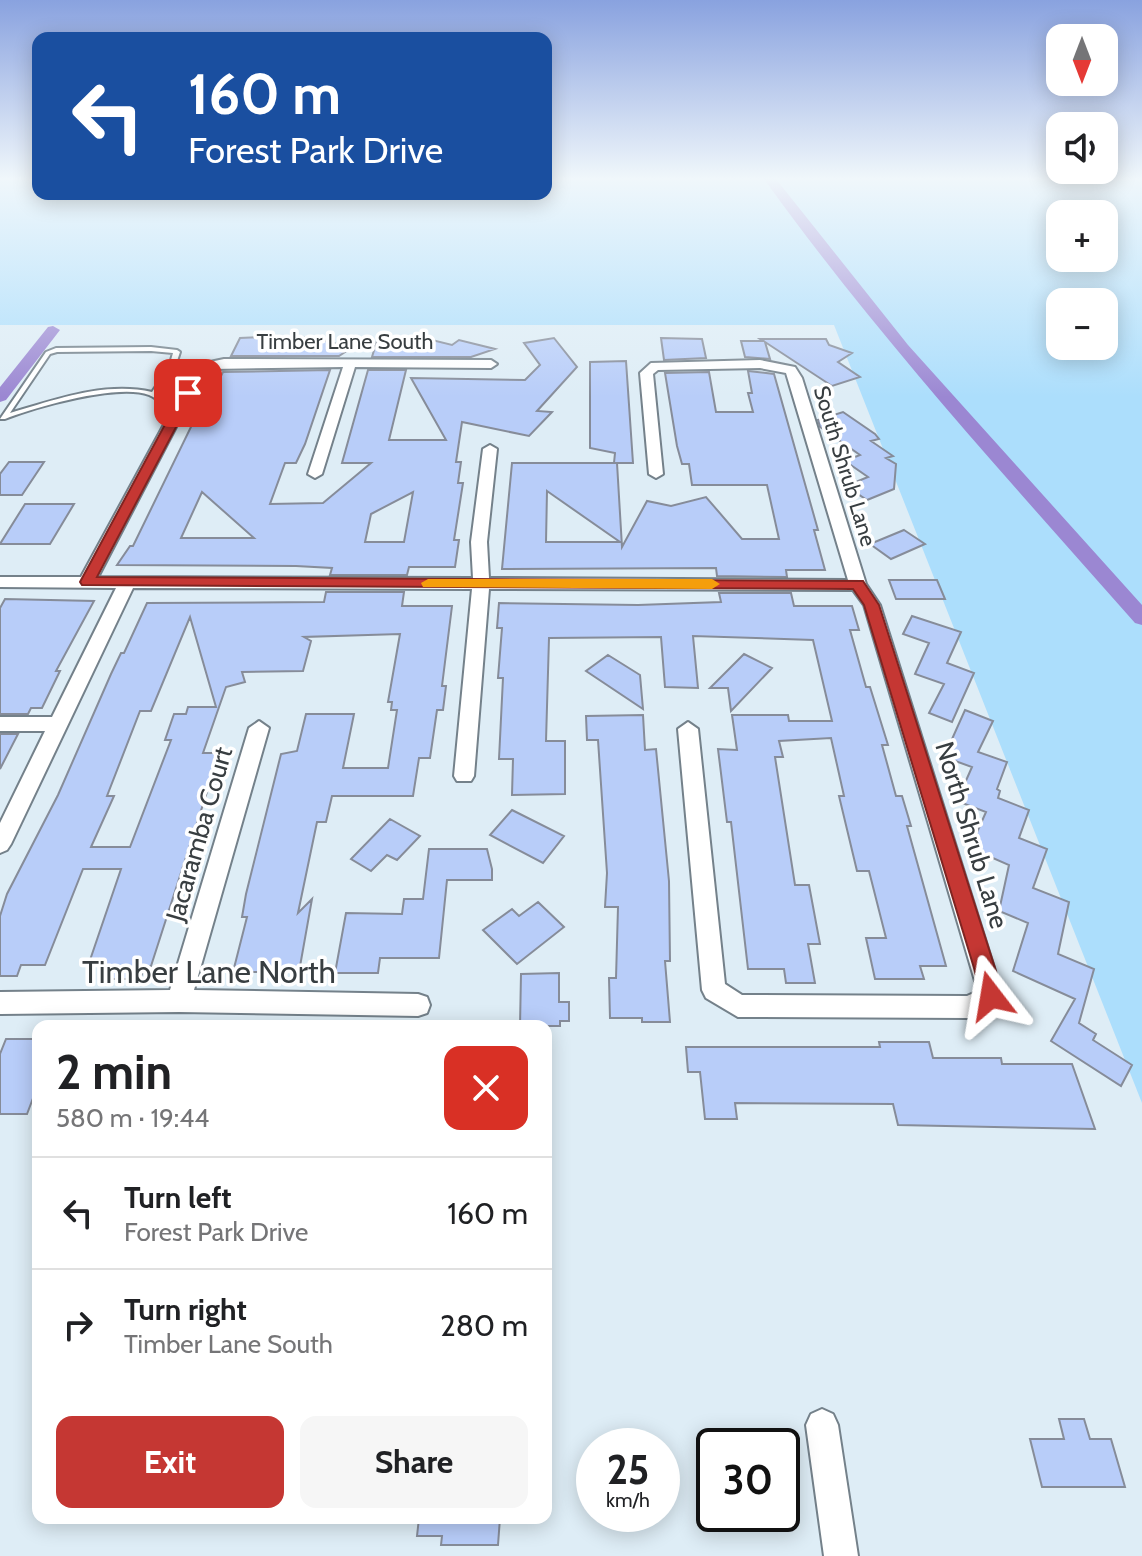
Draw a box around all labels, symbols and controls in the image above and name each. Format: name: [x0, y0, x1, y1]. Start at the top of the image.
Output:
north arrow: [1046, 24, 1118, 96]
map controls: [1046, 24, 1118, 360]
text: 160 m: [188, 60, 341, 128]
icon: left: [56, 64, 160, 168]
button: sound: [1046, 112, 1118, 184]
text: Forest Park Drive: [188, 128, 443, 172]
button: +: [1046, 200, 1118, 272]
button: −: [1046, 288, 1118, 360]
street label: Timber Lane South: [257, 328, 433, 355]
pin: [154, 359, 222, 427]
icon: arrive: [166, 371, 210, 415]
street label: South Shrub Lane: [808, 383, 882, 549]
street label: North Shrub Lane: [928, 738, 1016, 932]
street label: Jacaramba Court: [159, 743, 239, 926]
street label: Timber Lane North: [82, 952, 336, 991]
position arrow: [949, 954, 1033, 1038]
text: 2 min: [56, 1043, 172, 1101]
button: close: [444, 1046, 528, 1130]
text: 580 m · 19:44: [56, 1102, 209, 1134]
text: Turn left: [124, 1179, 232, 1216]
icon: left: [56, 1191, 100, 1235]
text: 160 m: [447, 1195, 528, 1232]
text: Forest Park Drive: [124, 1216, 308, 1248]
text: Turn right: [124, 1291, 247, 1328]
icon: right: [56, 1303, 100, 1347]
text: 280 m: [440, 1307, 528, 1344]
text: Timber Lane South: [124, 1328, 333, 1360]
button: Exit: [56, 1416, 284, 1508]
button: Share: [300, 1416, 528, 1508]
speed limit sign: 30: [696, 1428, 800, 1532]
text: 25: [607, 1445, 649, 1494]
text: km/h: [606, 1488, 650, 1512]

